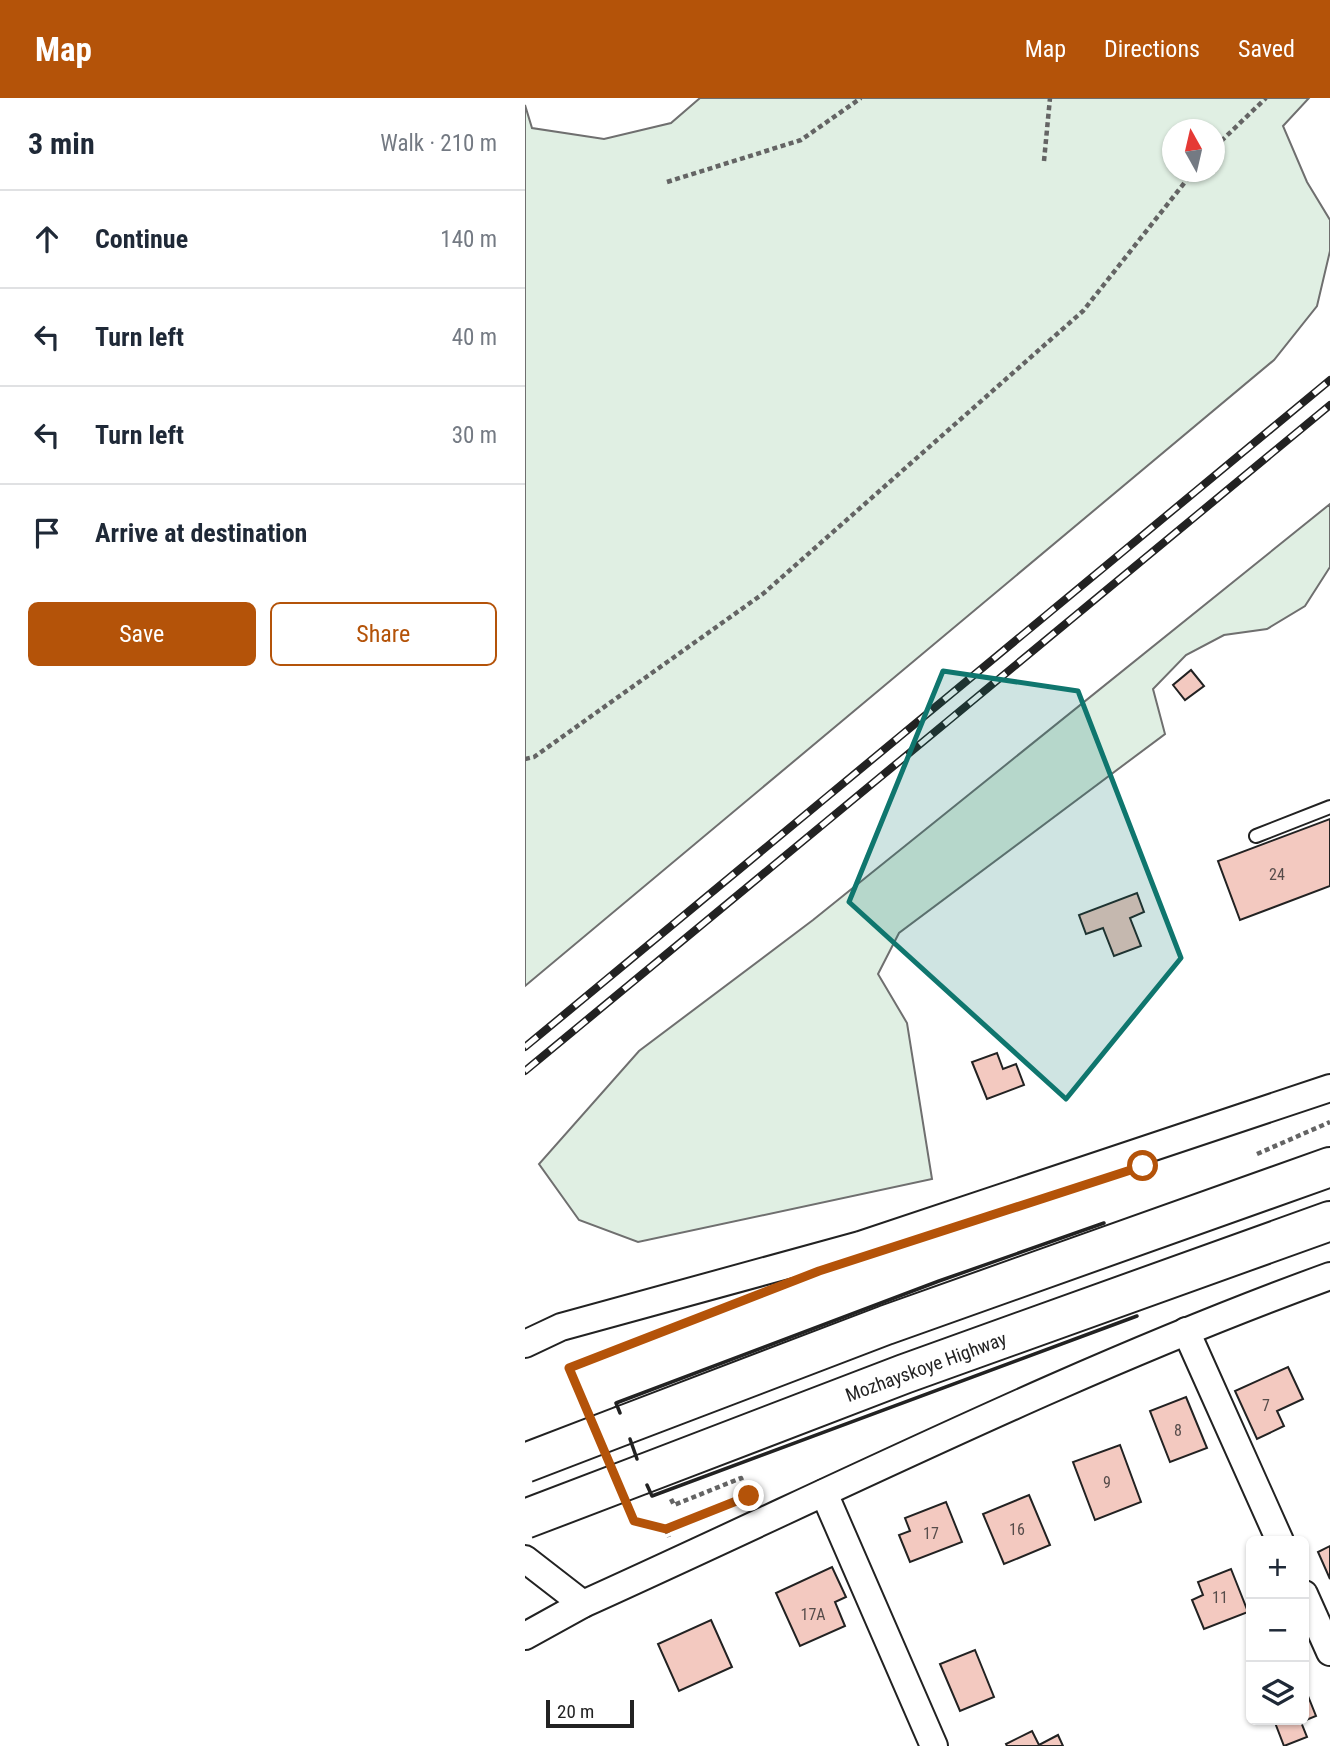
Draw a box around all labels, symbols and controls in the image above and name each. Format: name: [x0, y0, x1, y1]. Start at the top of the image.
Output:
text: Map: [35, 30, 92, 69]
text: Map: [1025, 35, 1066, 63]
text: Directions: [1104, 35, 1200, 63]
text: Saved: [1238, 35, 1295, 63]
north arrow: [1162, 119, 1225, 182]
text: 3 min: [28, 126, 95, 161]
text: Walk · 210 m: [380, 130, 497, 157]
icon: ahead: [28, 220, 66, 258]
text: Continue: [95, 224, 188, 254]
text: 140 m: [440, 226, 497, 253]
icon: left: [28, 318, 66, 356]
text: Turn left: [95, 322, 184, 352]
text: 40 m: [452, 324, 497, 351]
icon: left: [28, 416, 66, 454]
text: Turn left: [95, 420, 184, 450]
text: 30 m: [452, 422, 497, 449]
icon: arrive: [28, 514, 66, 552]
text: Arrive at destination: [95, 518, 307, 548]
button: Save: [28, 602, 256, 666]
button: Share: [270, 602, 497, 666]
house number: 24: [1269, 865, 1285, 884]
route start: [1127, 1150, 1158, 1181]
street label: Mozhayskoye Highway: [842, 1327, 1010, 1407]
house number: 7: [1262, 1396, 1270, 1415]
house number: 8: [1174, 1421, 1182, 1440]
house number: 9: [1103, 1473, 1111, 1492]
route end: [733, 1480, 764, 1511]
house number: 16: [1009, 1520, 1025, 1539]
house number: 17: [923, 1524, 939, 1543]
map controls: [1246, 1536, 1309, 1725]
button: +: [1246, 1536, 1309, 1599]
house number: 11: [1212, 1588, 1228, 1607]
button: −: [1246, 1599, 1309, 1662]
house number: 17А: [800, 1605, 826, 1624]
button: layers: [1246, 1662, 1309, 1725]
scale bar: [546, 1697, 633, 1729]
text: 20 m: [557, 1700, 594, 1723]

